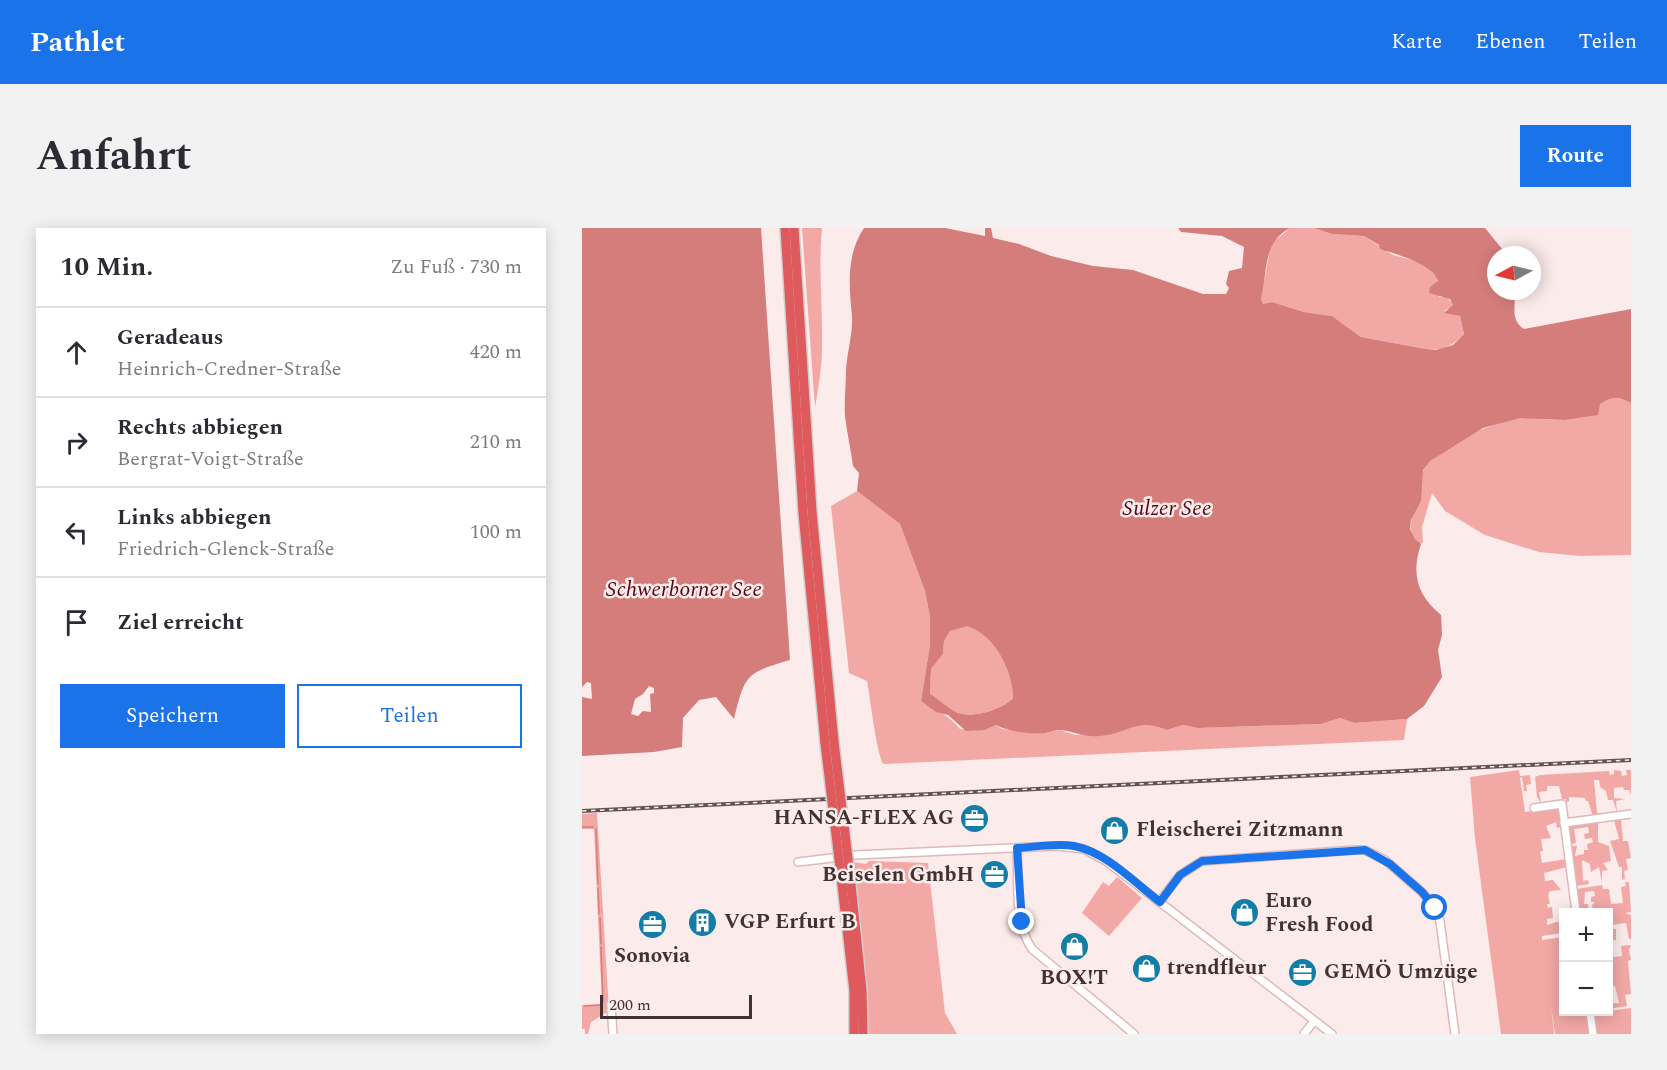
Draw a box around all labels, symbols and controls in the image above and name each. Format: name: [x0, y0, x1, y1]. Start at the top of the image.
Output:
text: Pathlet: [30, 21, 125, 64]
text: Karte: [1391, 26, 1442, 58]
text: Ebenen: [1475, 26, 1546, 58]
text: Teilen: [1579, 26, 1637, 58]
text: Anfahrt: [36, 125, 192, 188]
button: Route: [1520, 125, 1631, 187]
north arrow: [1487, 246, 1541, 300]
text: 10 Min.: [60, 247, 153, 287]
text: Zu Fuß · 730 m: [390, 252, 522, 282]
text: Geradeaus: [117, 321, 223, 354]
icon: ahead: [60, 336, 93, 369]
text: 420 m: [470, 337, 522, 367]
text: Heinrich-Credner-Straße: [117, 354, 341, 384]
text: Rechts abbiegen: [117, 411, 283, 444]
icon: right: [60, 426, 93, 459]
text: 210 m: [470, 427, 522, 457]
text: Bergrat-Voigt-Straße: [117, 444, 304, 474]
water label: Sulzer See: [1123, 492, 1211, 525]
text: Links abbiegen: [117, 501, 272, 534]
icon: left: [60, 516, 93, 549]
text: 100 m: [470, 517, 522, 547]
text: Friedrich-Glenck-Straße: [117, 534, 334, 564]
water label: Schwerborner See: [606, 573, 762, 606]
icon: arrive: [60, 606, 93, 639]
text: Ziel erreicht: [117, 606, 244, 639]
button: Speichern: [60, 684, 285, 748]
button: Teilen: [297, 684, 522, 748]
place label: HANSA-FLEX AG: [774, 802, 954, 834]
office icon: HANSA-FLEX AG: [959, 802, 991, 834]
shop icon: Fleischerei Zitzmann: [1099, 814, 1131, 846]
place label: Fleischerei Zitzmann: [1136, 814, 1344, 846]
place label: Beiselen GmbH: [822, 859, 974, 891]
office icon: Beiselen GmbH: [979, 859, 1011, 891]
place label: Euro Fresh Food: [1265, 885, 1373, 941]
route start: [1421, 894, 1447, 920]
shop icon: Euro Fresh Food: [1228, 897, 1260, 929]
building icon: VGP Erfurt B: [687, 906, 719, 938]
place label: VGP Erfurt B: [724, 906, 856, 938]
route end: [1008, 908, 1034, 934]
map controls: [1559, 908, 1613, 1016]
button: +: [1559, 908, 1613, 962]
office icon: Sonovia: [636, 909, 668, 941]
shop icon: BOX!T: [1058, 931, 1090, 963]
place label: Sonovia: [614, 940, 690, 972]
shop icon: trendfleur: [1130, 952, 1162, 984]
place label: trendfleur: [1167, 952, 1266, 984]
office icon: GEMÖ Umzüge: [1287, 956, 1319, 988]
place label: GEMÖ Umzüge: [1324, 956, 1478, 988]
place label: BOX!T: [1040, 962, 1108, 994]
button: −: [1559, 962, 1613, 1016]
scale bar: [600, 992, 752, 1020]
text: 200 m: [609, 993, 651, 1017]

